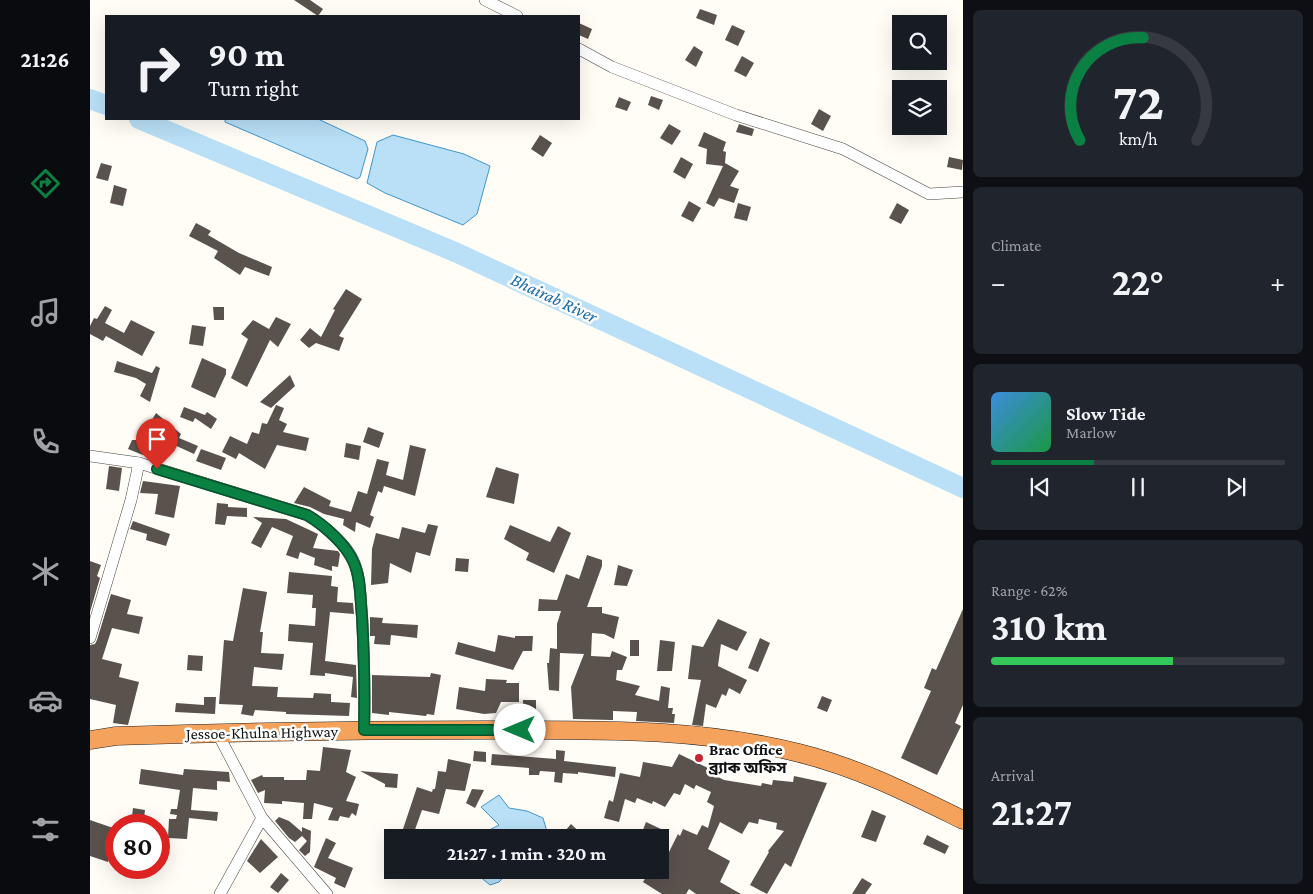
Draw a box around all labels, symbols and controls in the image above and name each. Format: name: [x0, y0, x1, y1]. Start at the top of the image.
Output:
map controls: [892, 15, 947, 135]
button: search: [892, 15, 947, 70]
icon: right: [125, 35, 190, 100]
text: 90 m: [208, 35, 285, 74]
text: 21:26: [21, 47, 69, 72]
text: 72: [1112, 72, 1164, 130]
text: Turn right: [208, 76, 299, 101]
button: layers: [892, 80, 947, 135]
text: km/h: [1119, 129, 1158, 149]
icon: directions: [28, 166, 63, 201]
text: Climate: [991, 237, 1041, 254]
text: 22°: [1112, 261, 1164, 303]
text: −: [991, 267, 1006, 298]
text: +: [1270, 267, 1285, 298]
water label: Bhairab River: [508, 269, 601, 327]
icon: music: [28, 295, 63, 330]
text: Slow Tide: [1066, 403, 1146, 424]
pin: [136, 418, 178, 469]
icon: phone: [28, 424, 63, 459]
text: Marlow: [1066, 424, 1116, 441]
icon: arrive: [143, 425, 171, 453]
icon: previous: [1026, 473, 1054, 501]
icon: pause: [1124, 473, 1152, 501]
icon: next: [1222, 473, 1250, 501]
icon: climate: [28, 554, 63, 589]
text: Range · 62%: [991, 582, 1068, 599]
text: 310 km: [991, 606, 1107, 648]
icon: car: [28, 683, 63, 718]
position arrow: [493, 703, 545, 755]
street label: Jessoe-Khulna Highway: [184, 723, 339, 743]
place label: Brac Office ব্র্যাক অফিস: [708, 741, 787, 776]
marker: Brac Office ব্র্যাক অফিস: [693, 752, 705, 764]
text: Arrival: [991, 767, 1035, 784]
text: 21:27: [991, 791, 1072, 833]
icon: filters: [28, 812, 63, 847]
speed limit sign: 80: [105, 814, 170, 879]
text: 21:27 · 1 min · 320 m: [447, 843, 606, 864]

